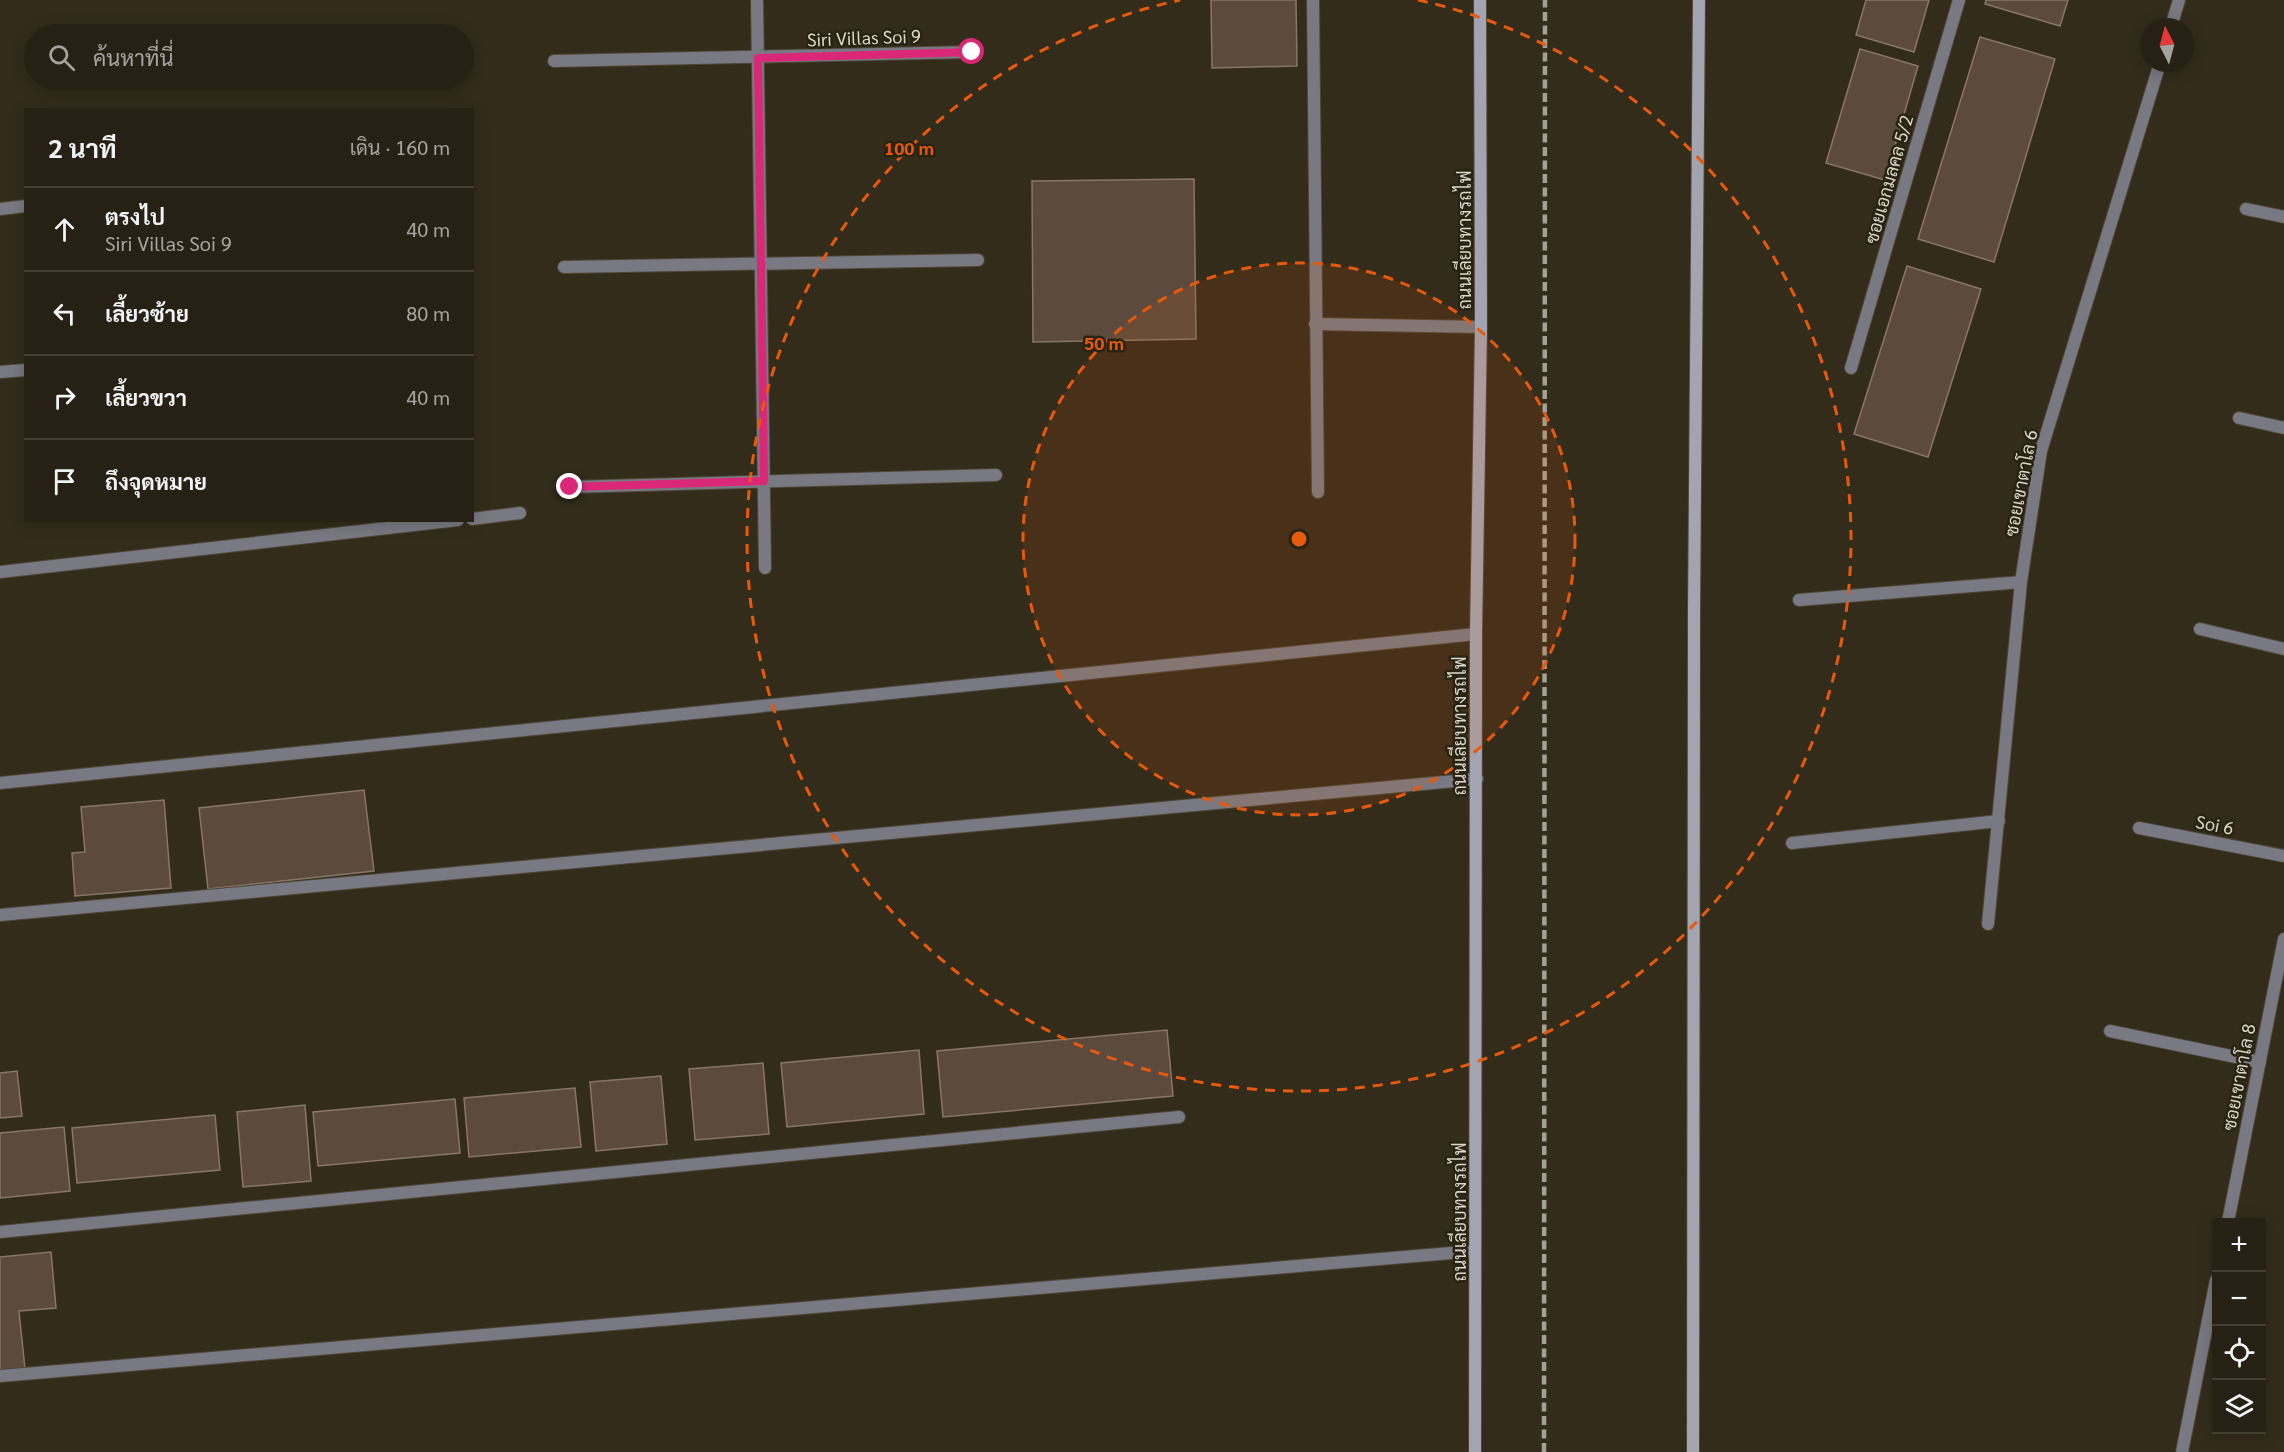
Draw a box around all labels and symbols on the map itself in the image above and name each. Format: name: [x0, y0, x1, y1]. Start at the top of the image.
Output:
north arrow: [2140, 18, 2194, 72]
street label: Siri Villas Soi 9: [807, 24, 922, 50]
route start: [958, 38, 984, 64]
street label: ซอยเอกมลคล 5/2: [1859, 112, 1917, 246]
text: 100 m: [884, 136, 934, 159]
street label: ถนนเลียบทางรถไฟ: [1452, 170, 1475, 310]
text: 50 m: [1084, 331, 1124, 354]
street label: ซอยเขาตาโล 6: [1998, 428, 2042, 538]
route end: [556, 473, 582, 499]
centre of rings: [1289, 529, 1309, 549]
street label: ถนนเลียบทางรถไฟ: [1447, 656, 1470, 796]
street label: Soi 6: [2194, 809, 2236, 839]
street label: ซอยเขาตาโล 8: [2216, 1022, 2260, 1132]
street label: ถนนเลียบทางรถไฟ: [1447, 1142, 1470, 1282]

